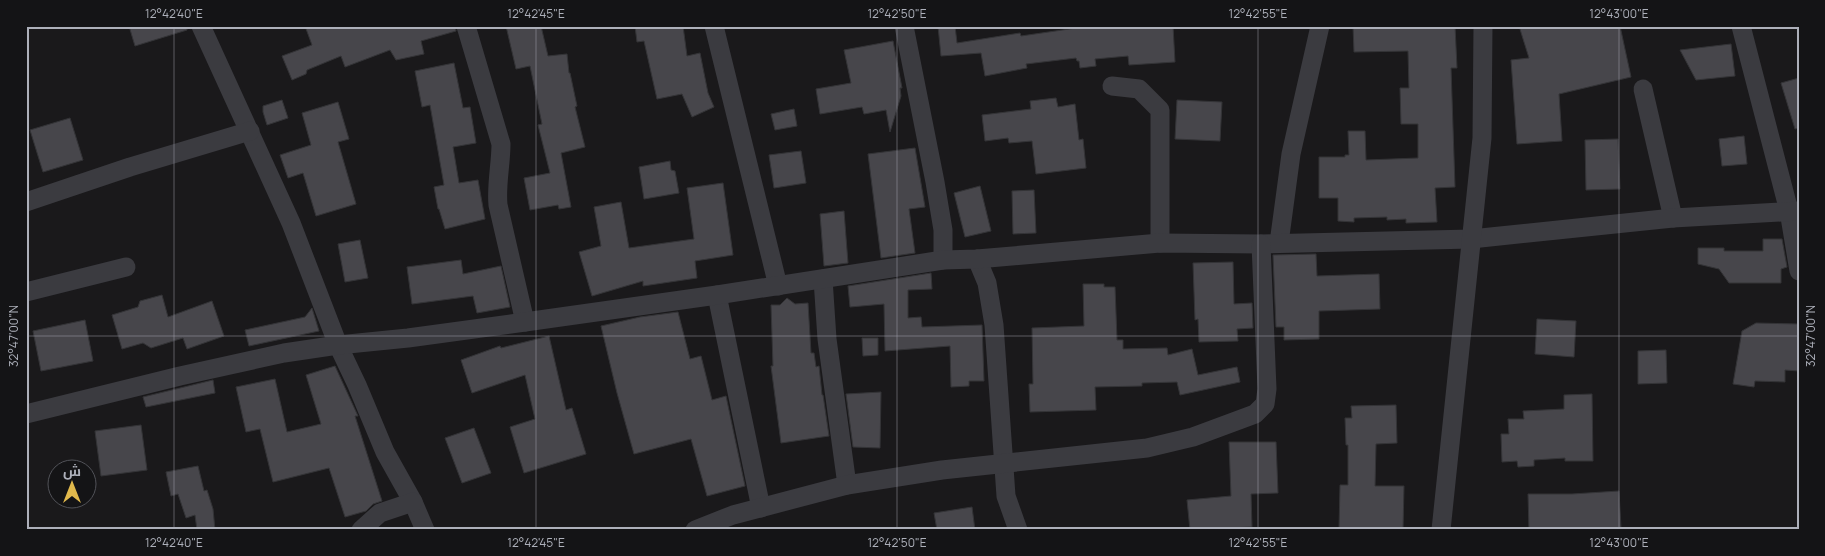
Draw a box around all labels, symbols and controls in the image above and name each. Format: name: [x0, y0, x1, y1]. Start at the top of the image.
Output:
text: 12°42'40"E: [145, 5, 203, 22]
text: 12°42'45"E: [507, 5, 565, 22]
text: 12°42'50"E: [867, 5, 927, 22]
text: 12°42'55"E: [1229, 5, 1288, 22]
text: 12°43'00"E: [1589, 5, 1649, 22]
text: 32°47'00"N: [5, 305, 22, 367]
text: 32°47'00"N: [1802, 305, 1819, 367]
north arrow: [48, 458, 98, 508]
text: ش: [63, 461, 81, 480]
text: 12°42'40"E: [145, 534, 203, 551]
text: 12°42'45"E: [507, 534, 565, 551]
text: 12°42'50"E: [867, 534, 927, 551]
text: 12°42'55"E: [1229, 534, 1288, 551]
text: 12°43'00"E: [1589, 534, 1649, 551]

